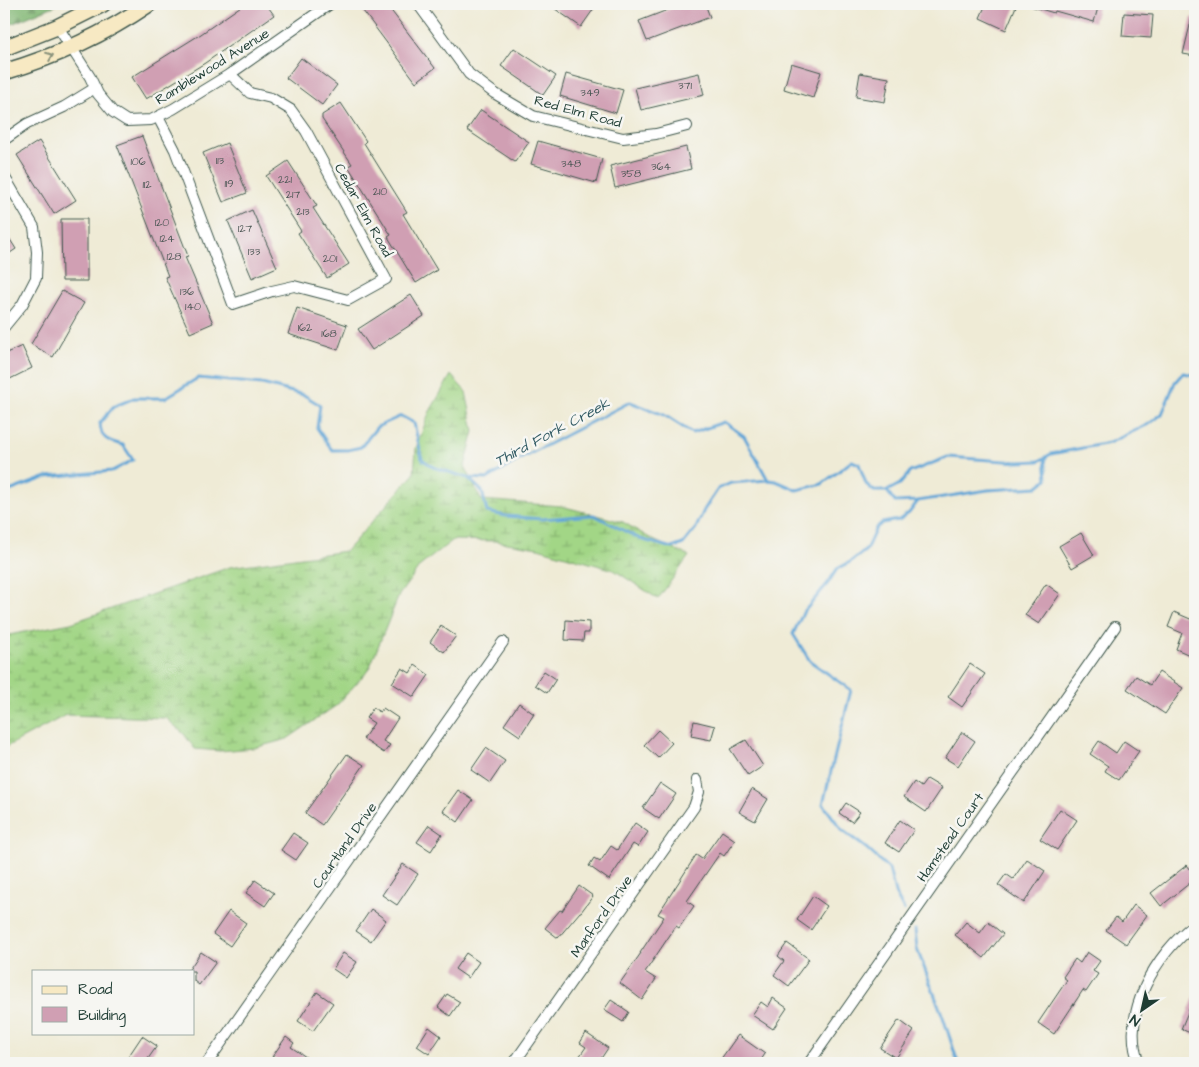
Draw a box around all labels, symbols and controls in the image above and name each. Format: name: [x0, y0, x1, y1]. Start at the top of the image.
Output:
street label: Ramblewood Avenue: [152, 23, 274, 110]
one-way arrow: [45, 52, 54, 63]
house number: 371: [678, 78, 692, 93]
house number: 349: [580, 85, 600, 100]
street label: Red Elm Road: [532, 91, 624, 133]
house number: 113: [216, 153, 225, 168]
house number: 106: [130, 154, 146, 169]
house number: 348: [561, 156, 581, 171]
house number: 364: [651, 159, 672, 174]
street label: Cedar Elm Road: [329, 160, 397, 261]
house number: 358: [621, 166, 641, 181]
house number: 221: [278, 172, 293, 187]
house number: 119: [224, 176, 234, 191]
house number: 112: [142, 177, 152, 192]
house number: 210: [373, 184, 387, 199]
house number: 217: [286, 187, 300, 202]
house number: 213: [296, 204, 310, 219]
house number: 120: [155, 215, 169, 230]
house number: 127: [238, 221, 252, 236]
house number: 124: [159, 231, 175, 246]
house number: 133: [248, 244, 261, 259]
house number: 128: [167, 249, 181, 264]
house number: 201: [323, 251, 338, 266]
house number: 136: [180, 284, 194, 299]
house number: 140: [185, 299, 201, 314]
house number: 162: [298, 320, 313, 335]
house number: 168: [321, 326, 337, 341]
water label: Third Fork Creek: [491, 393, 614, 472]
street label: Hamstead Court: [913, 789, 989, 886]
street label: Courtland Drive: [308, 798, 382, 893]
street label: Manford Drive: [566, 871, 638, 962]
legend: [32, 970, 195, 1034]
text: Road: [78, 979, 113, 1000]
north arrow: [1116, 984, 1166, 1034]
text: Building: [78, 1005, 126, 1027]
text: N: [1126, 1009, 1145, 1031]

